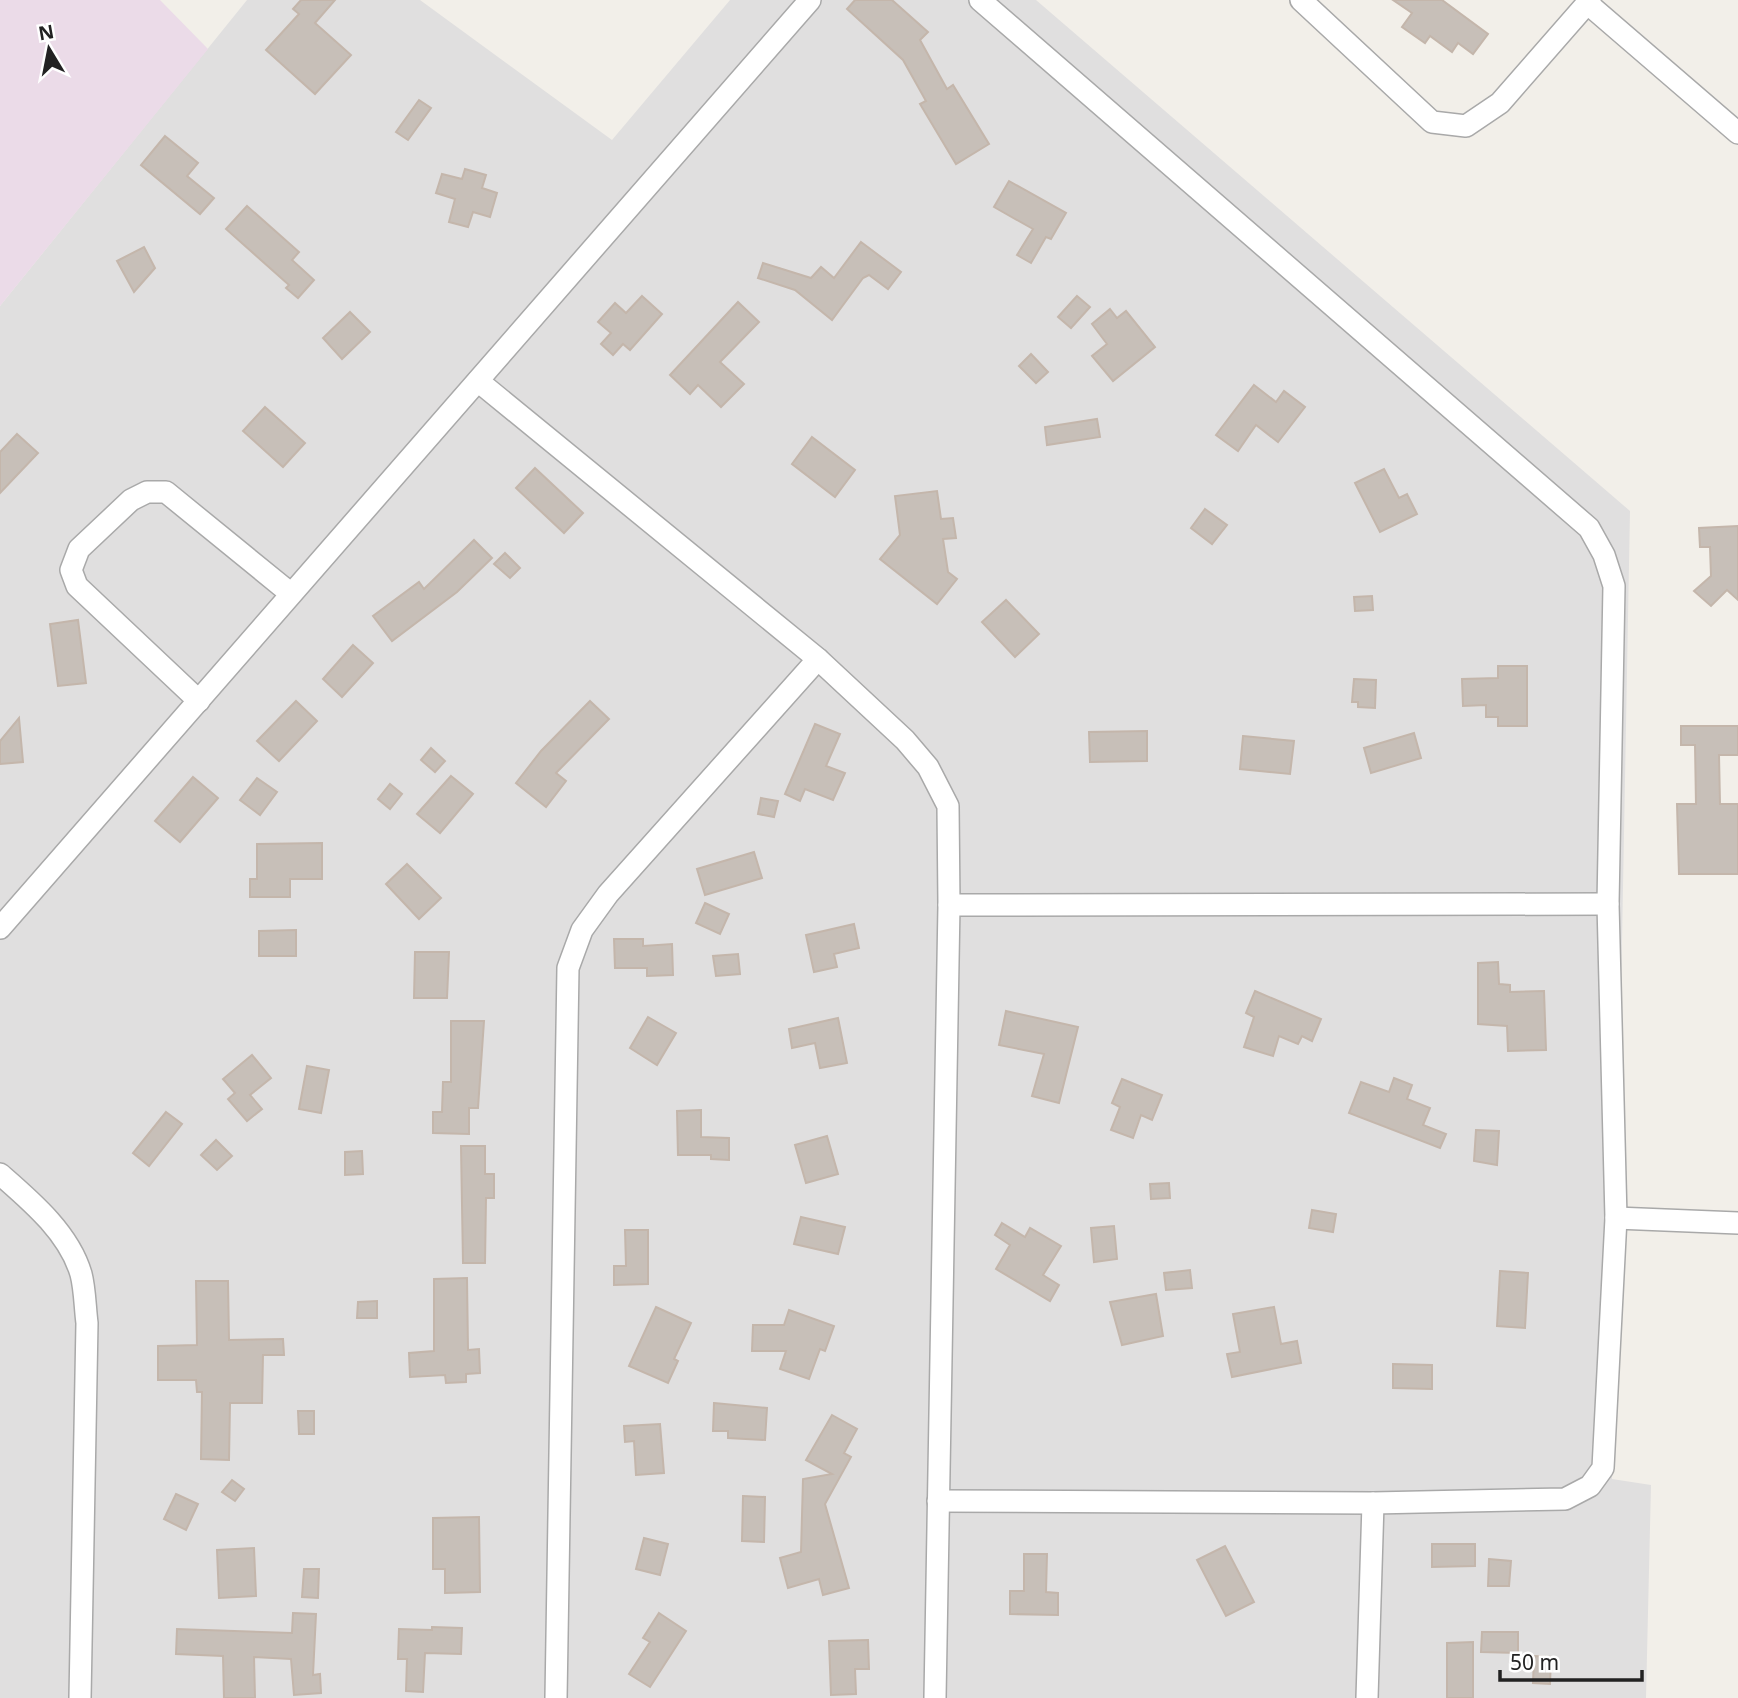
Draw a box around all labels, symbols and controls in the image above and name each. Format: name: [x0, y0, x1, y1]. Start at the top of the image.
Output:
north arrow: [14, 14, 84, 84]
text: N: [36, 18, 56, 46]
scale bar: [1500, 1638, 1642, 1682]
text: 50 m: [1510, 1648, 1559, 1676]

